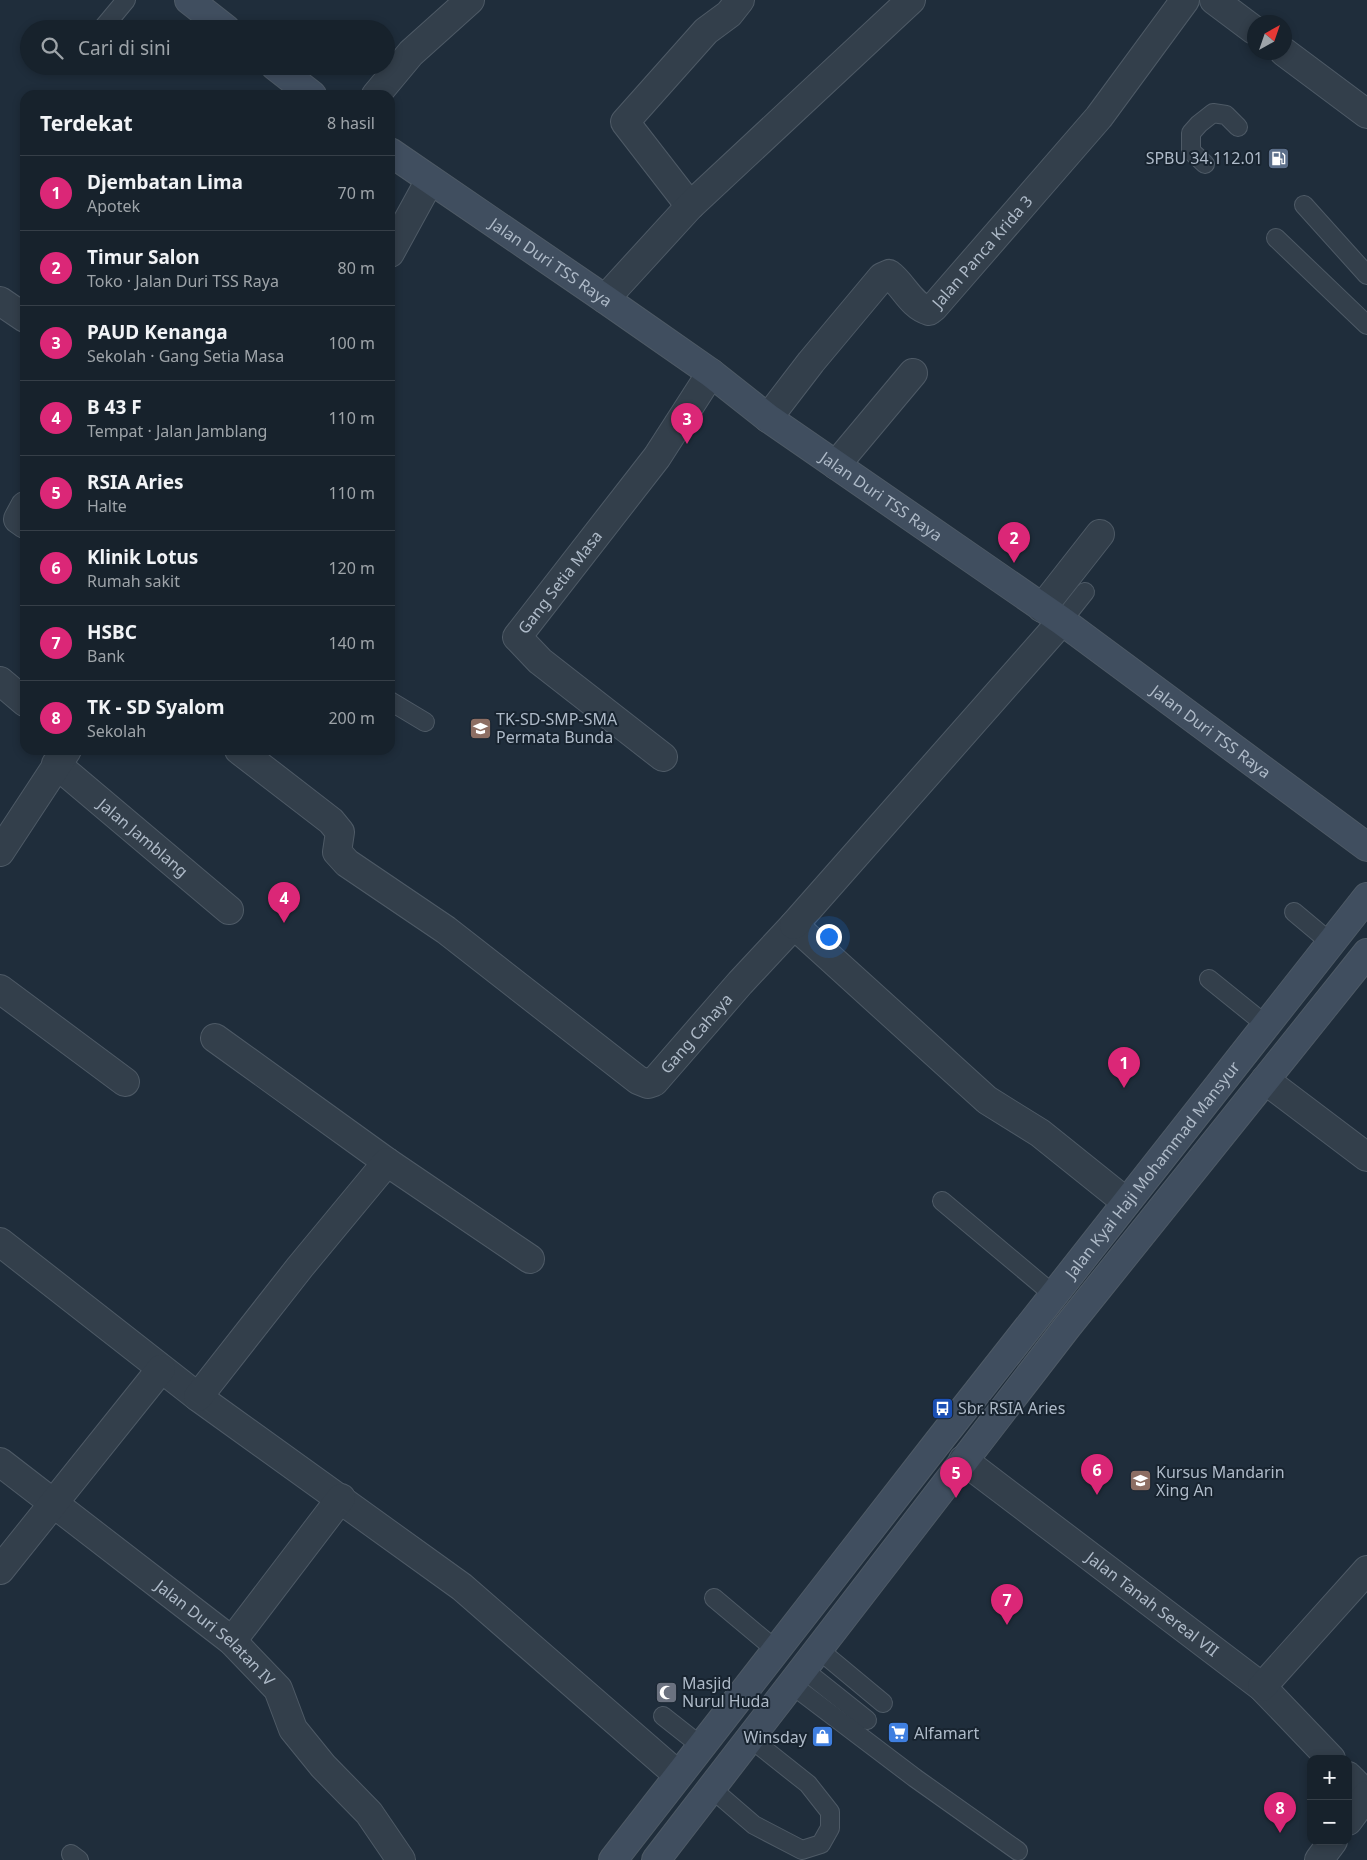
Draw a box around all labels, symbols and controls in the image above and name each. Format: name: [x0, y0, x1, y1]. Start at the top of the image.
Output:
north arrow: [1247, 15, 1292, 60]
search box: [20, 20, 395, 75]
icon: search: [38, 34, 66, 62]
text: Cari di sini: [78, 35, 171, 61]
text: Terdekat: [40, 109, 133, 137]
text: 8 hasil: [327, 112, 375, 134]
fuel station icon: SPBU 34.112.01: [1267, 146, 1291, 170]
place label: SPBU 34.112.01: [1146, 147, 1263, 169]
text: Djembatan Lima: [87, 169, 243, 195]
text: 1: [51, 182, 61, 204]
text: 70 m: [338, 182, 375, 204]
street label: Jalan Panca Krida 3: [926, 190, 1037, 314]
text: Apotek: [87, 195, 140, 217]
street label: Jalan Duri TSS Raya: [484, 211, 617, 312]
text: Timur Salon: [87, 244, 200, 270]
text: 2: [51, 257, 61, 279]
text: 80 m: [338, 257, 375, 279]
text: Toko · Jalan Duri TSS Raya: [87, 270, 279, 292]
text: PAUD Kenanga: [87, 319, 228, 345]
text: 3: [51, 332, 61, 354]
text: 100 m: [328, 332, 375, 354]
text: Sekolah · Gang Setia Masa: [87, 345, 284, 367]
text: B 43 F: [87, 394, 142, 420]
pin: 3: [671, 403, 703, 444]
text: 4: [51, 407, 61, 429]
text: 110 m: [328, 407, 375, 429]
text: Tempat · Jalan Jamblang: [87, 420, 267, 442]
street label: Jalan Duri TSS Raya: [814, 445, 947, 546]
text: RSIA Aries: [87, 469, 184, 495]
text: 5: [51, 482, 61, 504]
text: 110 m: [328, 482, 375, 504]
text: Halte: [87, 495, 127, 517]
pin: 2: [998, 522, 1030, 563]
street label: Gang Setia Masa: [513, 526, 607, 638]
text: Klinik Lotus: [87, 544, 198, 570]
text: 6: [51, 557, 61, 579]
text: 120 m: [328, 557, 375, 579]
text: Rumah sakit: [87, 570, 180, 592]
text: HSBC: [87, 619, 137, 645]
text: 7: [51, 632, 61, 654]
text: 140 m: [328, 632, 375, 654]
text: Bank: [87, 645, 125, 667]
street label: Jalan Duri TSS Raya: [1145, 679, 1275, 783]
text: TK - SD Syalom: [87, 694, 225, 720]
text: 8: [51, 707, 61, 729]
text: 200 m: [328, 707, 375, 729]
place label: TK-SD-SMP-SMA Permata Bunda: [496, 708, 618, 748]
school or university icon: TK-SD-SMP-SMA Permata Bunda: [468, 716, 492, 740]
text: Sekolah: [87, 720, 146, 742]
street label: Jalan Jamblang: [92, 792, 193, 882]
pin: 4: [268, 882, 300, 923]
your location: [816, 924, 842, 950]
street label: Gang Cahaya: [655, 989, 737, 1078]
pin: 1: [1108, 1047, 1140, 1088]
street label: Jalan Kyai Haji Mohammad Mansyur: [1059, 1056, 1245, 1285]
bus stop icon: Sbr. RSIA Aries: [930, 1396, 954, 1420]
place label: Sbr. RSIA Aries: [958, 1397, 1065, 1419]
pin: 6: [1081, 1454, 1113, 1495]
pin: 5: [940, 1457, 972, 1498]
place label: Kursus Mandarin Xing An: [1156, 1461, 1285, 1501]
school or university icon: Kursus Mandarin Xing An: [1128, 1469, 1152, 1493]
street label: Jalan Tanah Sereal VII: [1080, 1545, 1223, 1661]
street label: Jalan Duri Selatan IV: [149, 1574, 280, 1691]
pin: 7: [991, 1584, 1023, 1625]
place label: Masjid Nurul Huda: [682, 1672, 769, 1712]
mosque icon: Masjid Nurul Huda: [654, 1680, 678, 1704]
supermarket icon: Alfamart: [886, 1721, 910, 1745]
place label: Alfamart: [914, 1722, 979, 1744]
shop icon: Winsday: [811, 1725, 835, 1749]
place label: Winsday: [743, 1726, 808, 1748]
map controls: [1307, 1755, 1352, 1845]
button: +: [1307, 1755, 1352, 1800]
pin: 8: [1264, 1792, 1296, 1833]
button: −: [1307, 1800, 1352, 1845]

